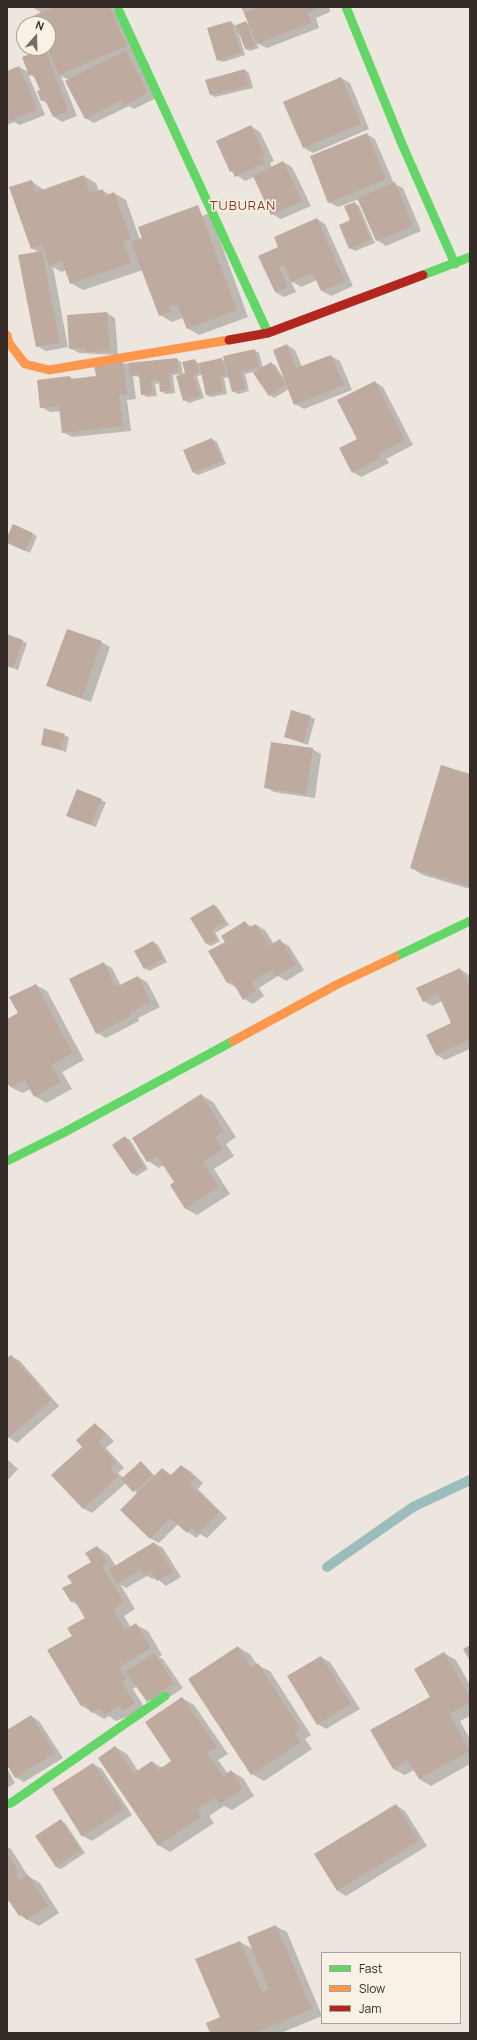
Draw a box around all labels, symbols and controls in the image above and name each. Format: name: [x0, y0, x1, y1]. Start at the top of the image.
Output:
north arrow: [16, 16, 56, 56]
text: N: [34, 17, 46, 34]
district label: TUBURAN: [210, 198, 276, 214]
legend: [321, 1952, 461, 2024]
text: Fast: [359, 1960, 383, 1977]
text: Slow: [359, 1980, 385, 1997]
text: Jam: [359, 2000, 381, 2017]

